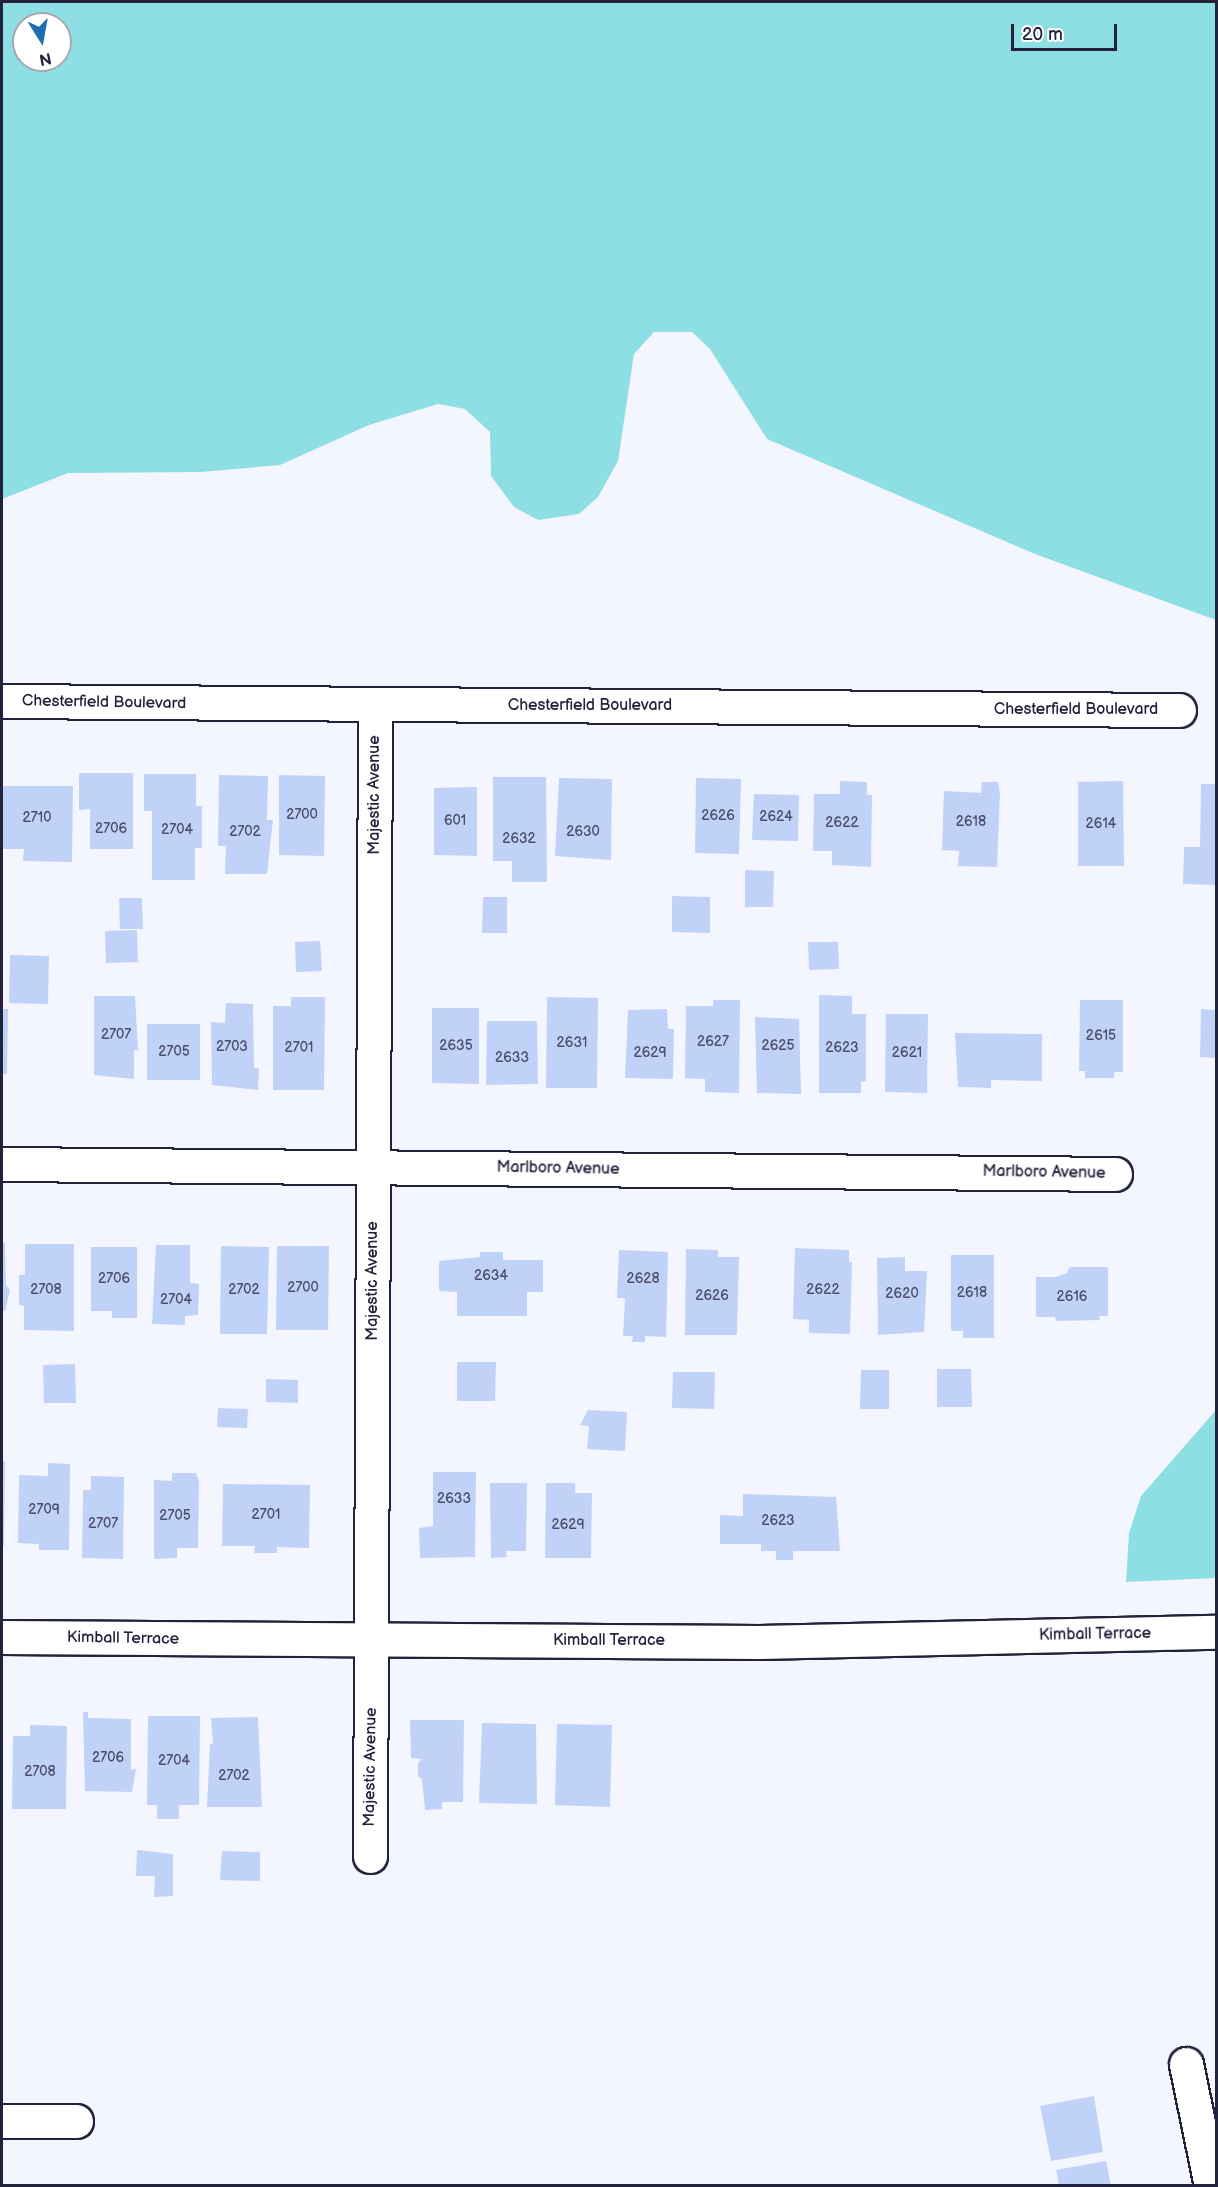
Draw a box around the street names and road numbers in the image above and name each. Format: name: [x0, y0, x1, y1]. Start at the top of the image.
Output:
street label: Chesterfield Boulevard: [22, 692, 186, 714]
street label: Chesterfield Boulevard: [508, 696, 672, 716]
street label: Chesterfield Boulevard: [994, 700, 1158, 720]
street label: Majestic Avenue: [365, 735, 385, 855]
street label: Marlboro Avenue: [496, 1158, 620, 1180]
street label: Marlboro Avenue: [982, 1162, 1106, 1184]
street label: Majestic Avenue: [363, 1221, 383, 1341]
street label: Kimball Terrace: [1039, 1624, 1151, 1646]
street label: Kimball Terrace: [67, 1628, 179, 1650]
street label: Kimball Terrace: [553, 1631, 665, 1651]
street label: Majestic Avenue: [360, 1707, 382, 1827]

